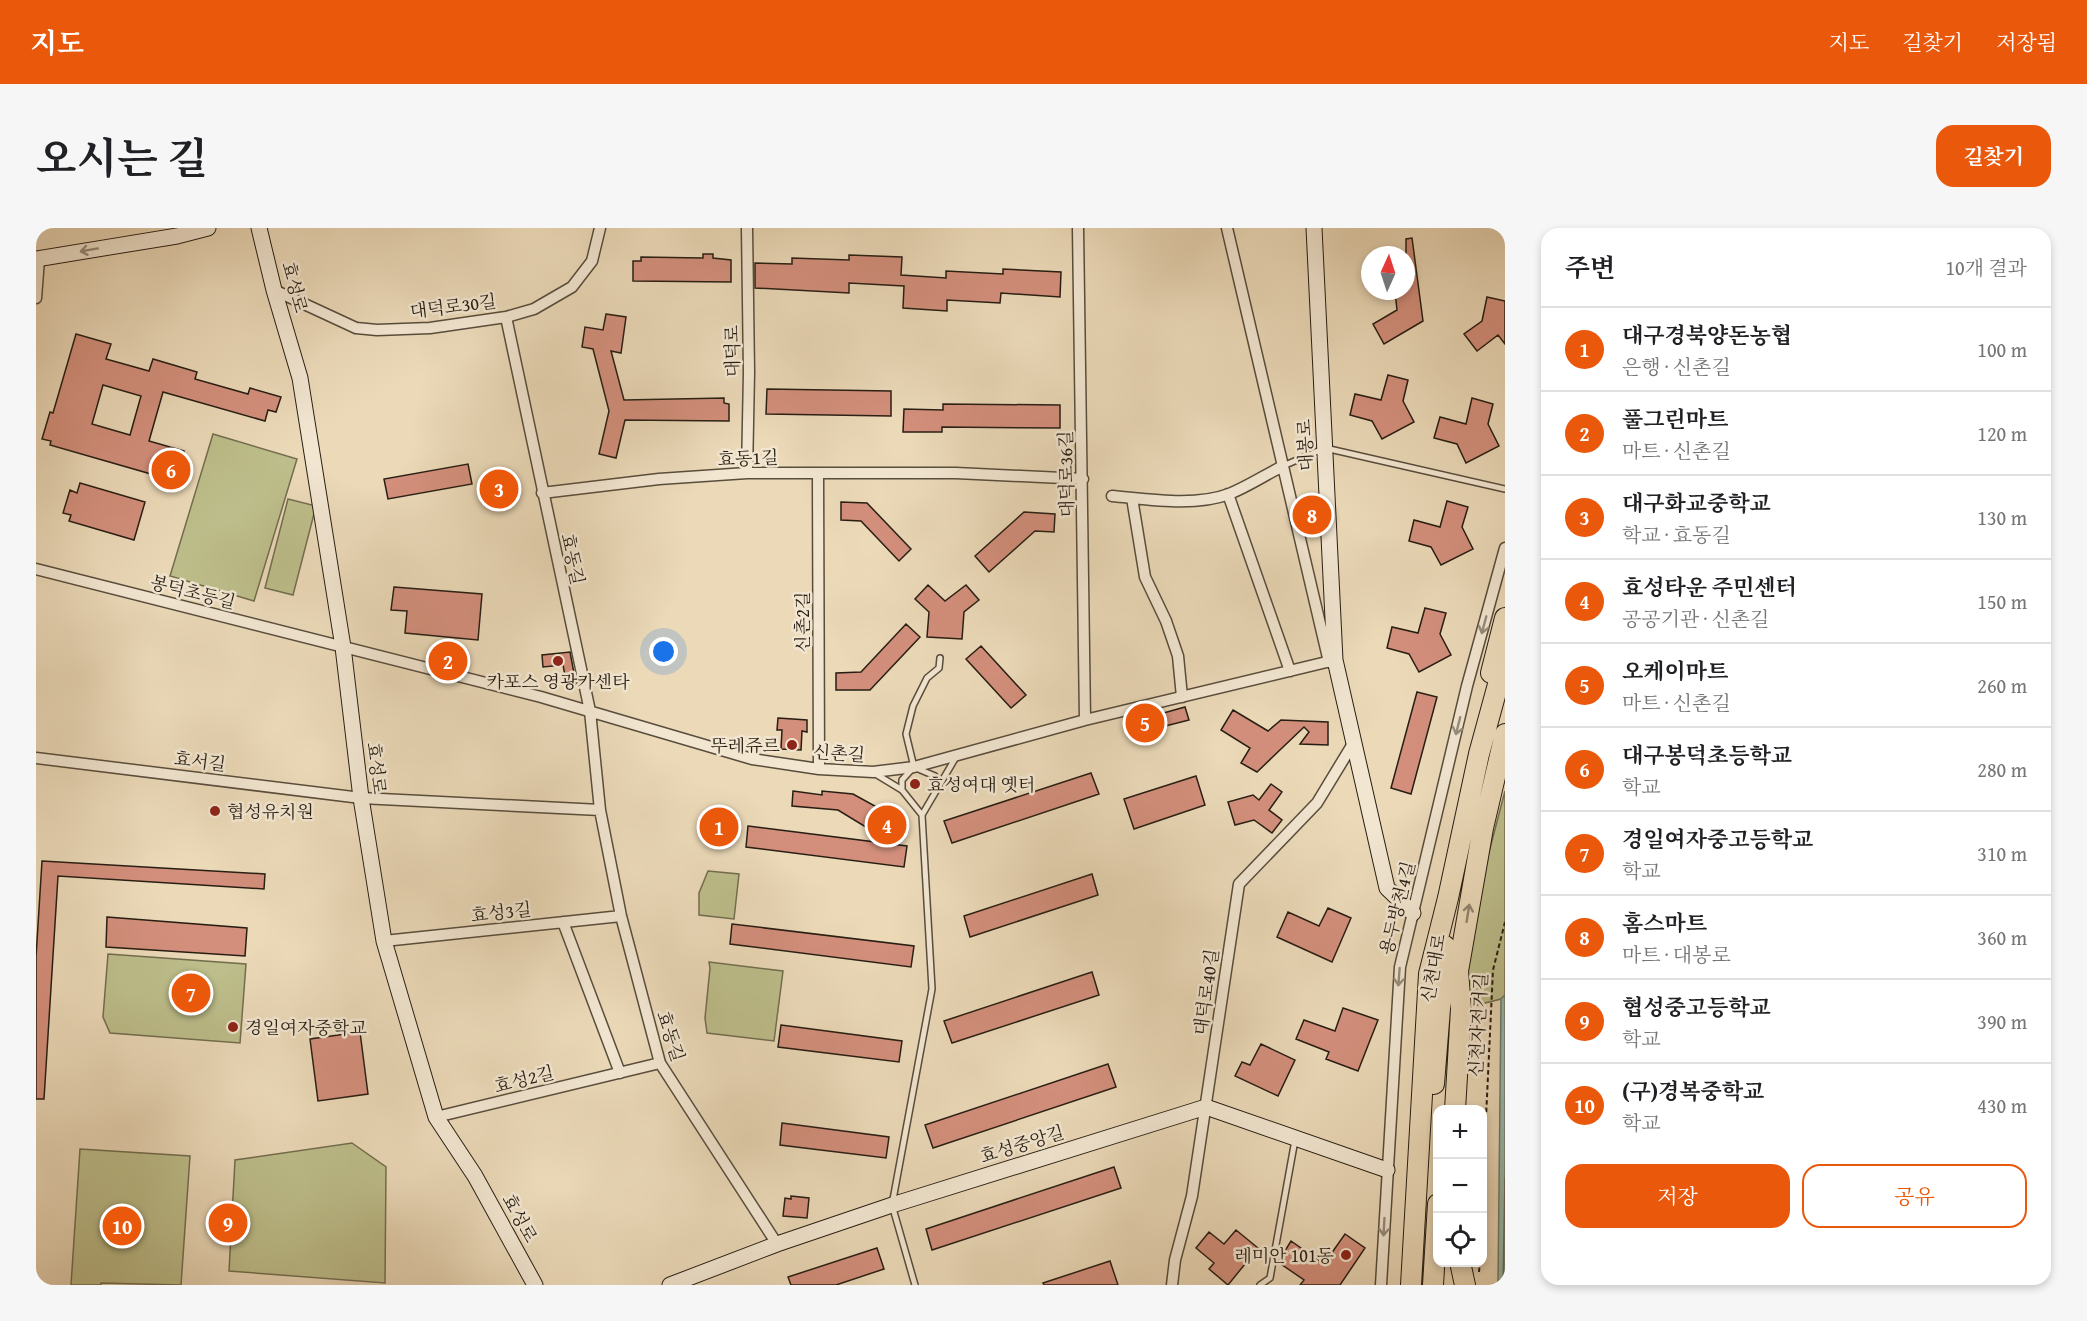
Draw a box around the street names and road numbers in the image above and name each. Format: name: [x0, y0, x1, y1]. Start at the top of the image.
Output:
street label: 효성로: [275, 258, 315, 316]
street label: 대덕로30길: [408, 287, 498, 325]
street label: 대덕로: [718, 325, 746, 377]
street label: 대봉로: [1290, 418, 1320, 472]
street label: 대덕로36길: [1052, 430, 1080, 518]
street label: 효동1길: [717, 443, 779, 473]
street label: 효동길: [554, 531, 592, 587]
street label: 봉덕초등길: [148, 568, 238, 616]
street label: 신촌2길: [789, 592, 816, 652]
street label: 신촌길: [812, 738, 866, 768]
street label: 효성로: [360, 740, 394, 796]
street label: 효서길: [172, 744, 228, 778]
street label: 용두방천4길: [1372, 858, 1422, 958]
street label: 효성3길: [469, 895, 533, 929]
street label: 신천대로: [1414, 931, 1452, 1005]
street label: 대덕로40길: [1187, 947, 1225, 1037]
street label: 신천자전거길: [1462, 972, 1494, 1078]
street label: 효동길: [650, 1007, 692, 1065]
street label: 효성2길: [491, 1059, 557, 1099]
street label: 효성중앙길: [976, 1118, 1068, 1170]
street label: 효성로: [496, 1189, 544, 1247]

